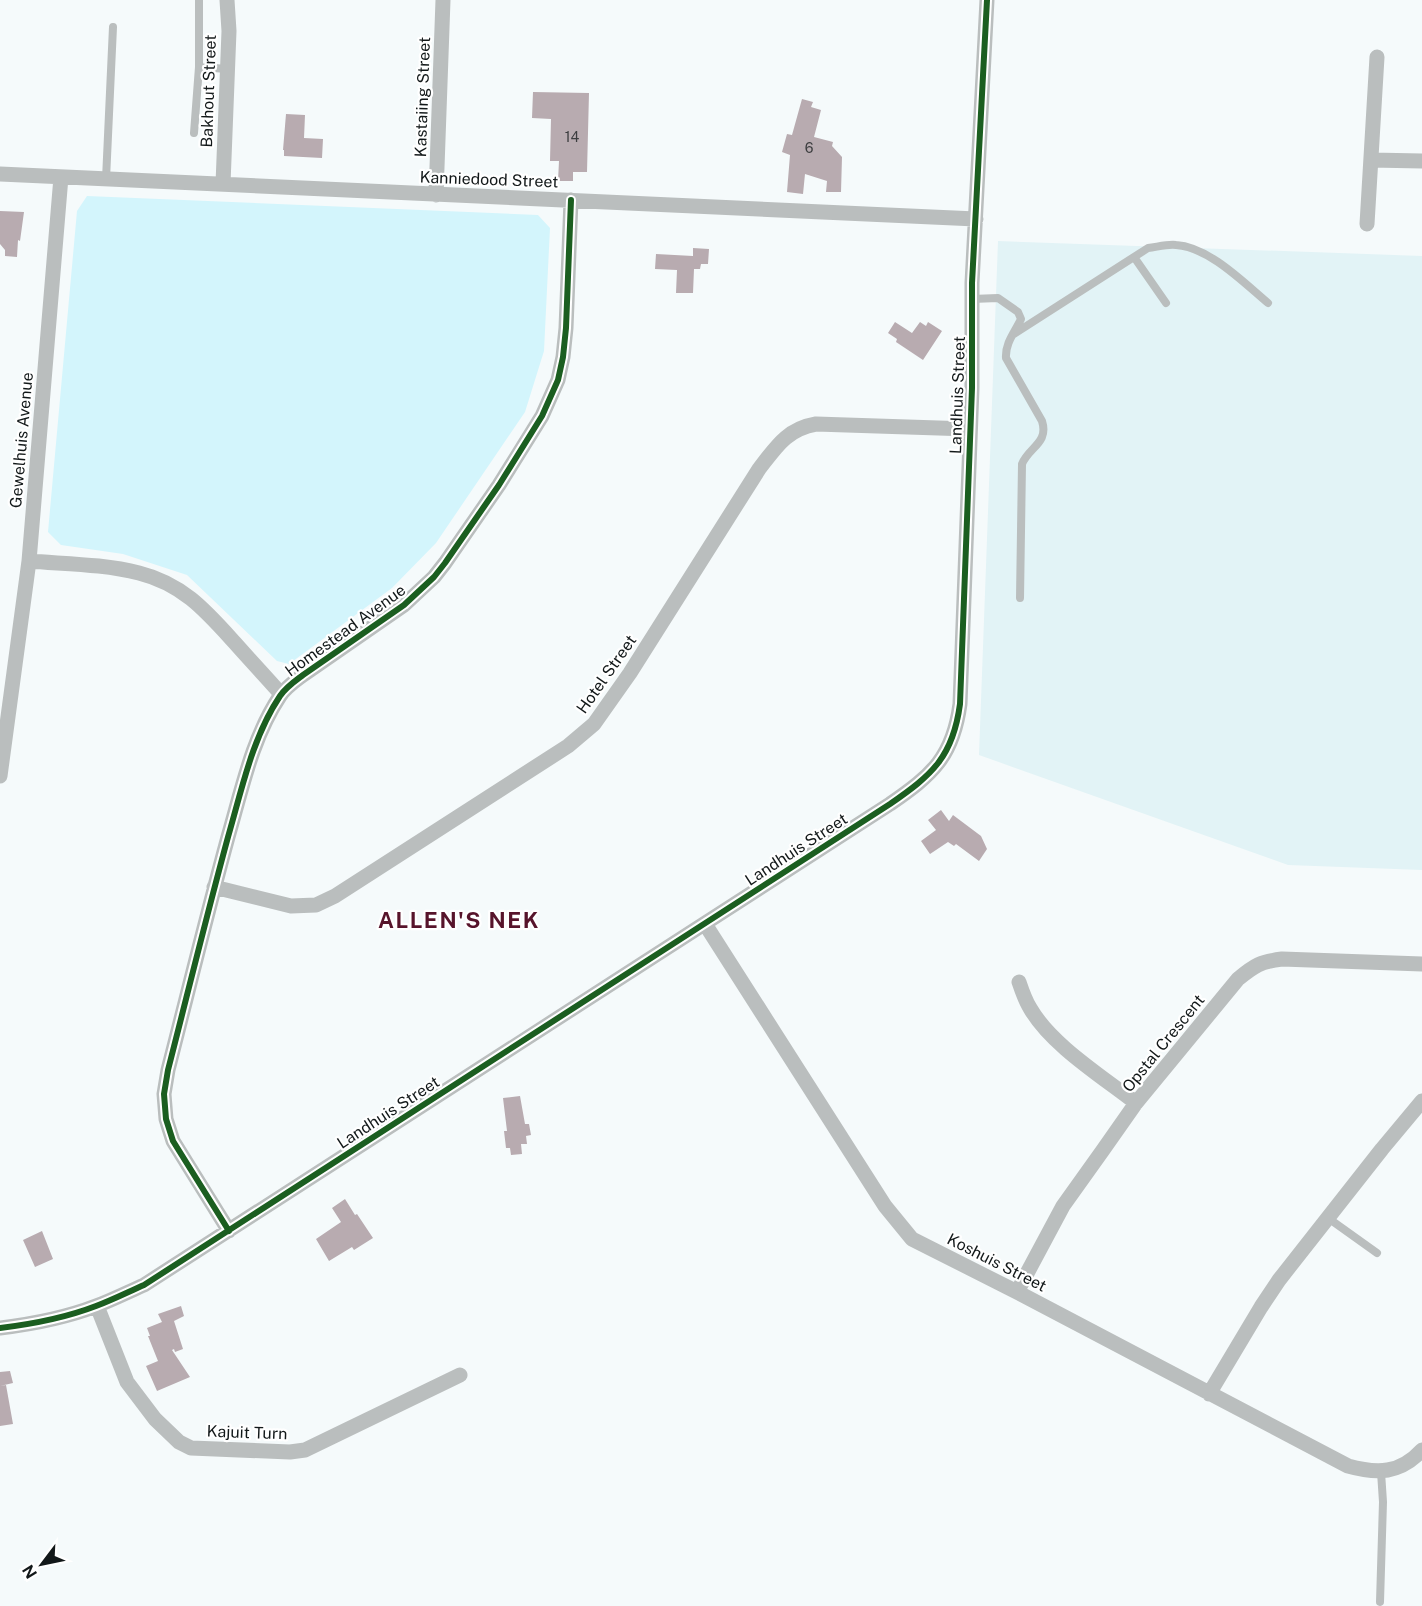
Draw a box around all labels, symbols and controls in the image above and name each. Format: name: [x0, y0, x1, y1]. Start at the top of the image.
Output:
street label: Bakhout Street: [197, 34, 220, 148]
street label: Kastaiing Street: [411, 37, 434, 158]
house number: 14: [565, 129, 579, 145]
house number: 6: [805, 140, 814, 156]
street label: Kanniedood Street: [419, 168, 559, 191]
street label: Landhuis Street: [946, 336, 969, 454]
street label: Gewelhuis Avenue: [6, 371, 37, 509]
street label: Homestead Avenue: [281, 580, 409, 680]
street label: Hotel Street: [572, 631, 640, 717]
street label: Landhuis Street: [742, 809, 851, 890]
district label: ALLEN'S NEK: [378, 907, 540, 933]
street label: Opstal Crescent: [1118, 991, 1208, 1096]
street label: Landhuis Street: [334, 1072, 443, 1153]
street label: Koshuis Street: [944, 1229, 1050, 1296]
street label: Kajuit Turn: [206, 1422, 288, 1443]
north arrow: [12, 1534, 72, 1594]
text: N: [18, 1561, 41, 1582]

